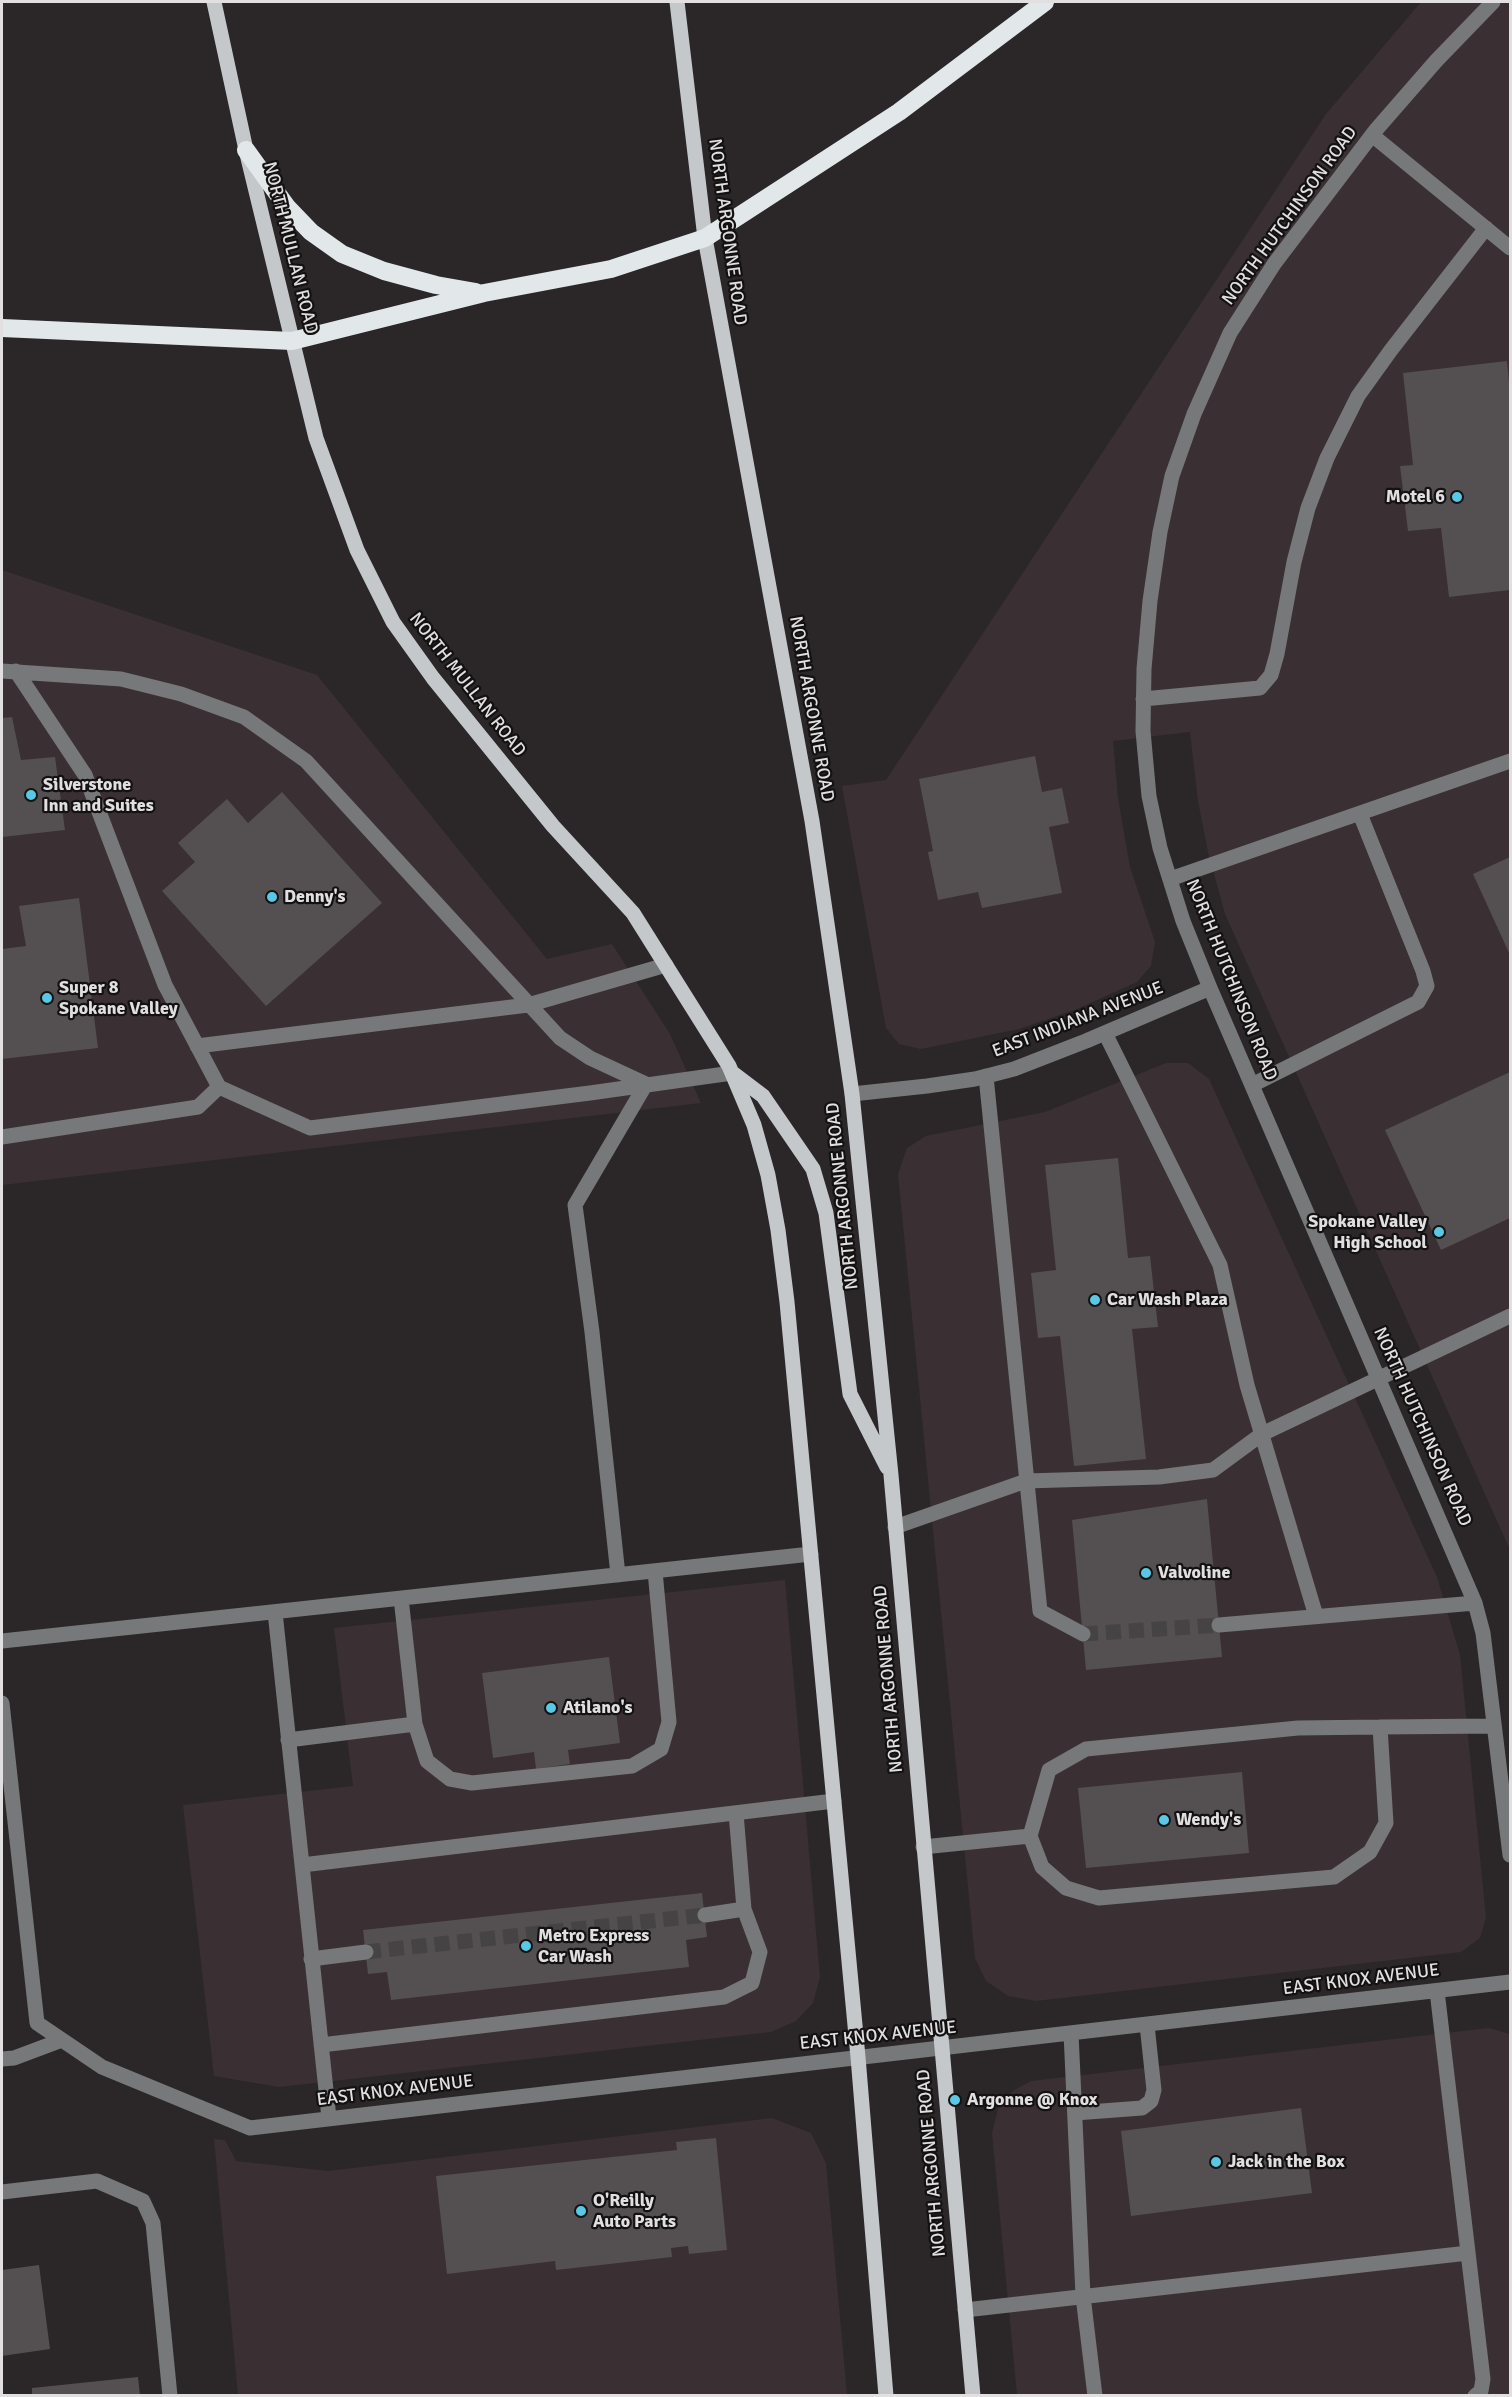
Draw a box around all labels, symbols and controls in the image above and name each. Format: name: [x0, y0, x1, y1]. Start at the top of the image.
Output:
street label: NORTH HUTCHINSON ROAD: [1218, 122, 1362, 310]
street label: NORTH ARGONNE ROAD: [703, 137, 751, 327]
street label: NORTH MULLAN ROAD: [258, 160, 322, 336]
place label: Motel 6: [1386, 486, 1445, 508]
marker: Motel 6: [1450, 490, 1464, 504]
street label: NORTH MULLAN ROAD: [404, 609, 530, 761]
street label: NORTH ARGONNE ROAD: [784, 615, 838, 803]
place label: Silverstone Inn and Suites: [43, 774, 154, 816]
marker: Silverstone Inn and Suites: [24, 788, 38, 802]
street label: NORTH HUTCHINSON ROAD: [1181, 876, 1281, 1084]
place label: Denny's: [284, 886, 346, 908]
marker: Denny's: [265, 890, 279, 904]
place label: Super 8 Spokane Valley: [59, 977, 178, 1020]
street label: EAST INDIANA AVENUE: [990, 977, 1166, 1063]
marker: Super 8 Spokane Valley: [40, 991, 54, 1005]
street label: NORTH ARGONNE ROAD: [822, 1101, 864, 1291]
place label: Spokane Valley High School: [1308, 1211, 1427, 1254]
marker: Spokane Valley High School: [1432, 1225, 1446, 1239]
place label: Car Wash Plaza: [1107, 1289, 1228, 1311]
marker: Car Wash Plaza: [1088, 1293, 1102, 1307]
street label: NORTH HUTCHINSON ROAD: [1368, 1324, 1476, 1530]
place label: Valvoline: [1158, 1562, 1230, 1584]
marker: Valvoline: [1139, 1566, 1153, 1580]
street label: NORTH ARGONNE ROAD: [870, 1584, 908, 1774]
place label: Atilano's: [563, 1697, 633, 1719]
marker: Atilano's: [544, 1701, 558, 1715]
place label: Wendy's: [1176, 1809, 1241, 1831]
marker: Wendy's: [1157, 1813, 1171, 1827]
place label: Metro Express Car Wash: [538, 1925, 649, 1968]
marker: Metro Express Car Wash: [519, 1939, 533, 1953]
street label: EAST KNOX AVENUE: [1281, 1960, 1441, 2000]
street label: EAST KNOX AVENUE: [799, 2017, 957, 2055]
street label: NORTH ARGONNE ROAD: [913, 2068, 951, 2258]
street label: EAST KNOX AVENUE: [315, 2071, 475, 2111]
place label: Argonne @ Knox: [967, 2089, 1097, 2111]
marker: Argonne @ Knox: [948, 2093, 962, 2107]
place label: Jack in the Box: [1228, 2151, 1345, 2173]
marker: Jack in the Box: [1209, 2155, 1223, 2169]
place label: O'Reilly Auto Parts: [593, 2190, 676, 2232]
marker: O'Reilly Auto Parts: [574, 2204, 588, 2218]

